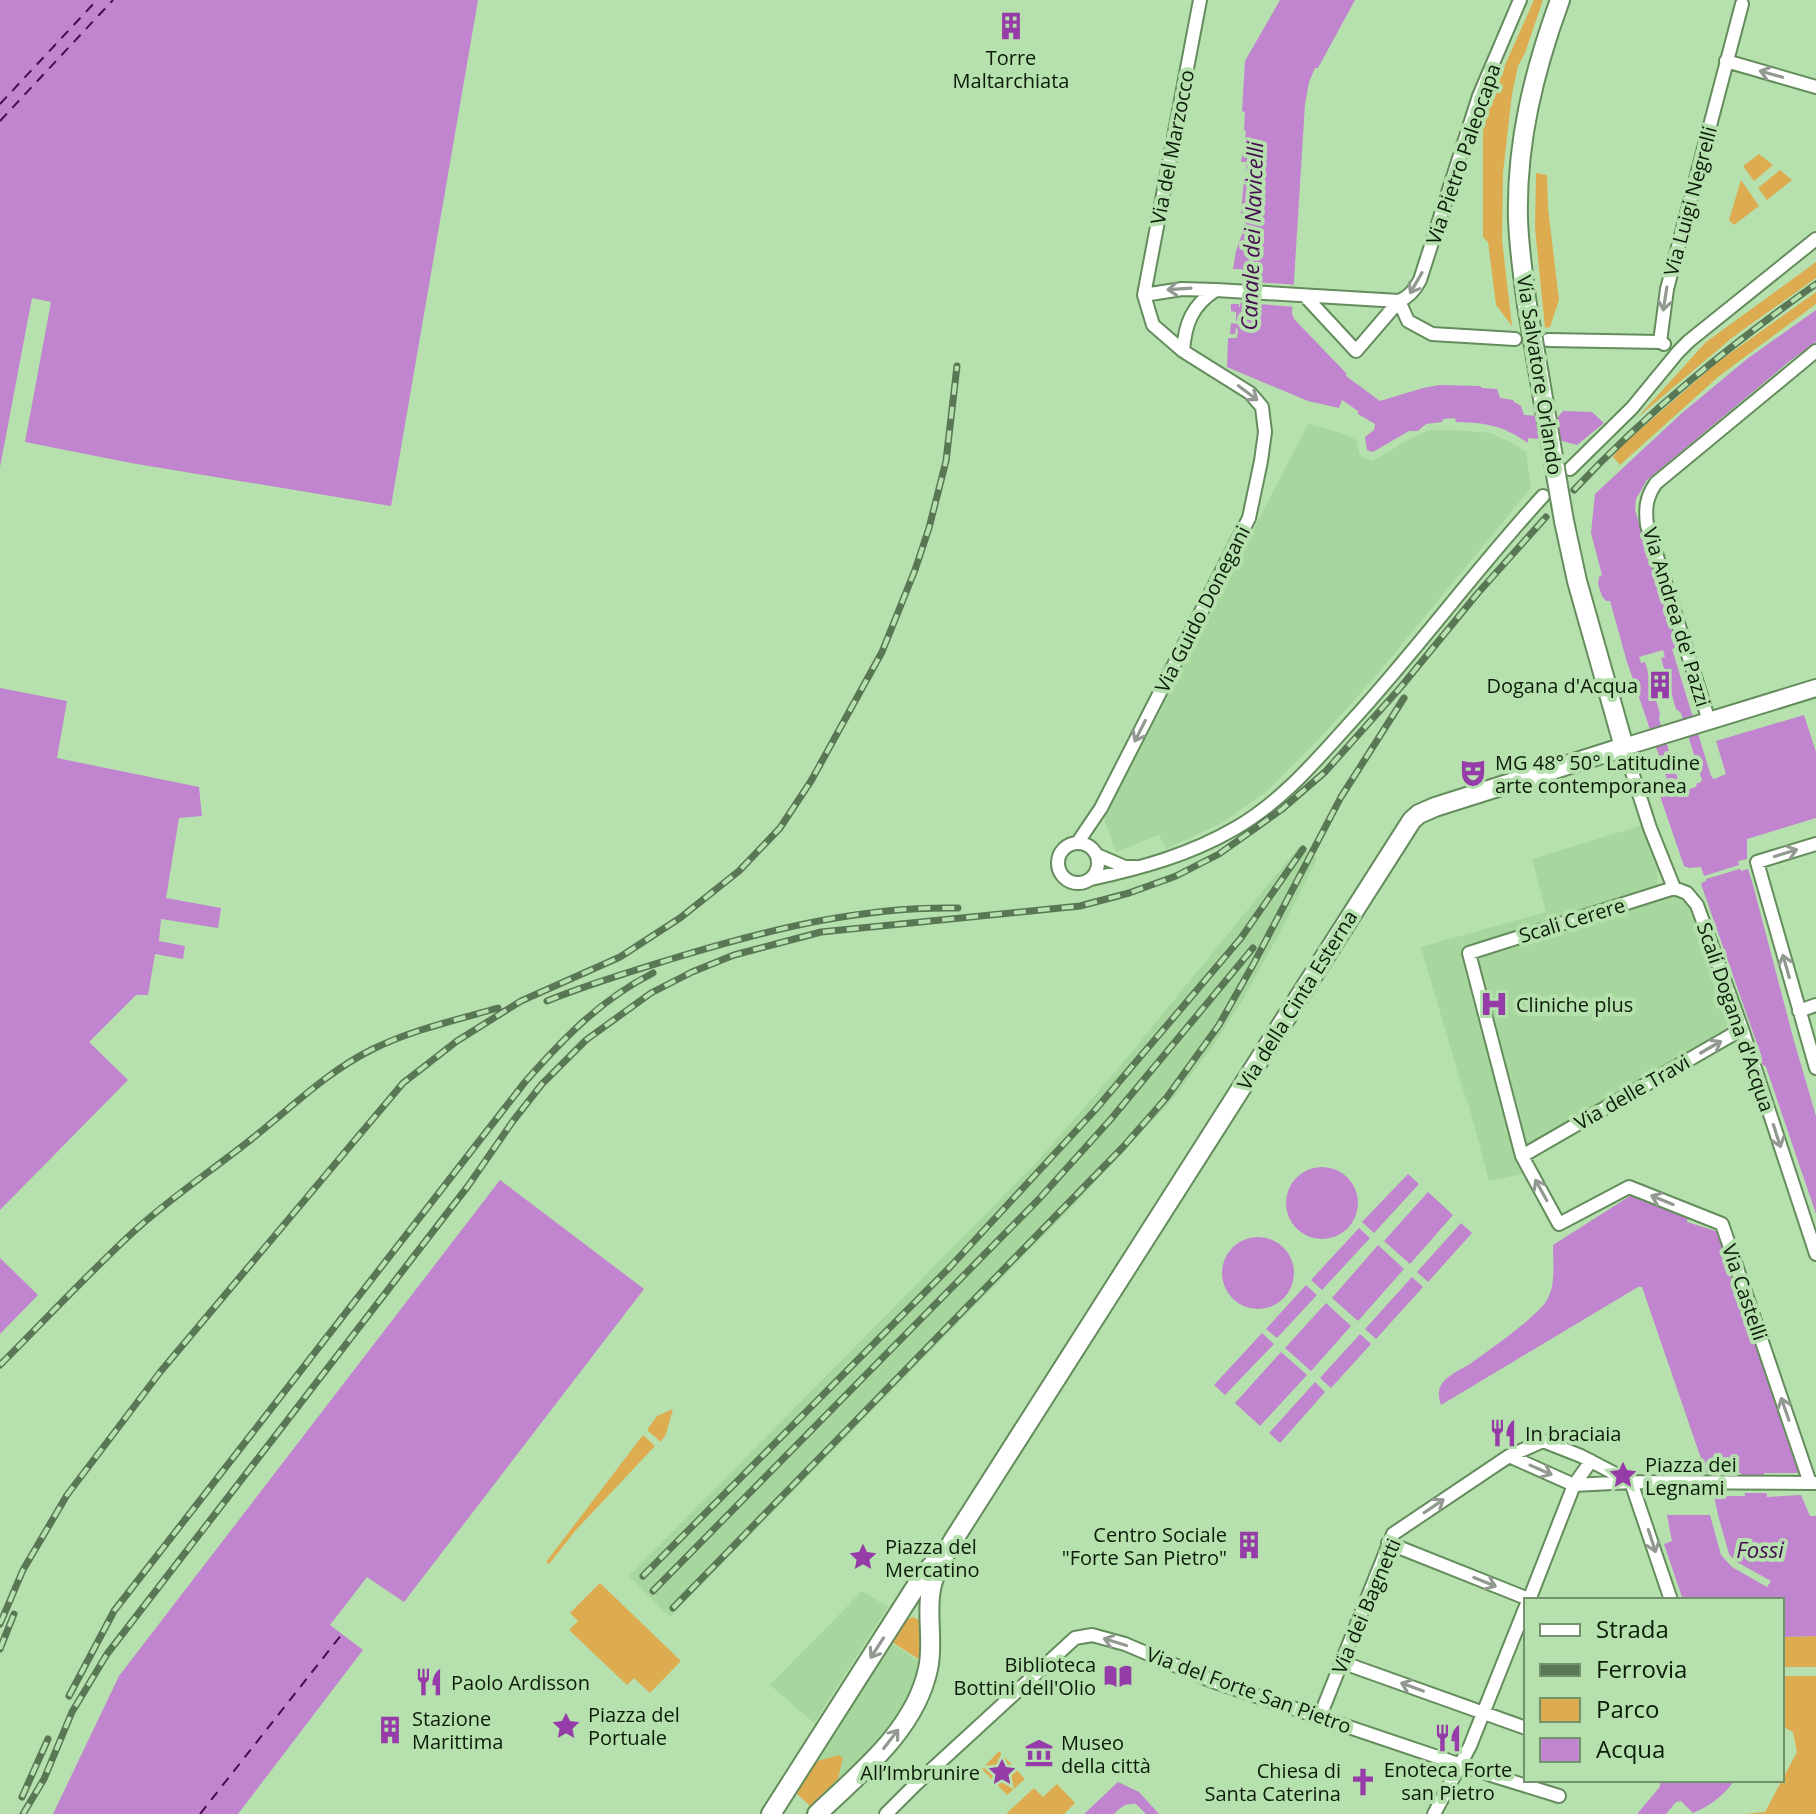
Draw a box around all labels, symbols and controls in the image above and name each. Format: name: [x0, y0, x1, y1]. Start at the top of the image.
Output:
building icon: Torre Maltarchiata: [996, 11, 1026, 41]
place label: Torre Maltarchiata: [953, 44, 1069, 94]
street label: Via Pietro Paleocapa: [1419, 60, 1507, 248]
one-way arrow: [1759, 66, 1784, 80]
street label: Via del Marzocco: [1144, 67, 1200, 227]
street label: Via Luigi Negrelli: [1657, 123, 1723, 279]
water label: Canale dei Navicelli: [1233, 141, 1269, 331]
one-way arrow: [1408, 271, 1424, 294]
street label: Via Salvatore Orlando: [1511, 273, 1569, 477]
one-way arrow: [1166, 282, 1193, 297]
one-way arrow: [1657, 286, 1672, 312]
one-way arrow: [1237, 385, 1258, 402]
street label: Via Guido Donegani: [1148, 521, 1256, 697]
street label: Via Andrea de' Pazzi: [1637, 524, 1717, 710]
building icon: Dogana d'Acqua: [1645, 670, 1675, 700]
place label: Dogana d'Acqua: [1486, 672, 1638, 699]
one-way arrow: [1132, 719, 1147, 743]
place label: MG 48° 50° Latitudine arte contemporanea: [1495, 749, 1700, 799]
theatre icon: MG 48° 50° Latitudine arte contemporanea: [1458, 758, 1488, 788]
one-way arrow: [1773, 845, 1799, 860]
street label: Scali Cerere: [1516, 891, 1628, 949]
street label: Via della Cinta Esterna: [1231, 905, 1363, 1095]
street label: Scali Dogana d'Acqua: [1691, 919, 1781, 1115]
one-way arrow: [1778, 954, 1793, 980]
hospital icon: Cliniche plus: [1479, 989, 1509, 1019]
place label: Cliniche plus: [1516, 991, 1633, 1018]
one-way arrow: [1699, 1039, 1722, 1055]
street label: Via delle Travi: [1570, 1048, 1694, 1136]
one-way arrow: [1771, 1123, 1786, 1148]
one-way arrow: [1533, 1179, 1549, 1202]
one-way arrow: [1650, 1192, 1675, 1206]
street label: Via Castelli: [1716, 1240, 1774, 1344]
one-way arrow: [1777, 1398, 1791, 1422]
restaurant icon: In braciaia: [1488, 1418, 1518, 1448]
place label: In braciaia: [1525, 1420, 1621, 1447]
place label: Piazza dei Legnami: [1645, 1451, 1737, 1501]
place icon: Piazza dei Legnami: [1608, 1460, 1638, 1490]
one-way arrow: [1529, 1464, 1553, 1479]
one-way arrow: [1422, 1498, 1445, 1514]
place label: Centro Sociale "Forte San Pietro": [1062, 1521, 1227, 1571]
one-way arrow: [1645, 1527, 1660, 1553]
building icon: Centro Sociale "Forte San Pietro": [1234, 1530, 1264, 1560]
place label: Piazza del Mercatino: [885, 1533, 980, 1583]
street label: Via dei Bagnetti: [1325, 1534, 1407, 1678]
water label: Fossi: [1736, 1534, 1784, 1564]
place icon: Piazza del Mercatino: [848, 1542, 878, 1572]
one-way arrow: [1472, 1575, 1497, 1590]
legend: [1524, 1598, 1784, 1782]
text: Strada: [1596, 1612, 1669, 1645]
one-way arrow: [1103, 1633, 1128, 1648]
one-way arrow: [868, 1636, 884, 1659]
street label: Via del Forte San Pietro: [1143, 1640, 1355, 1740]
place label: Biblioteca Bottini dell'Olio: [954, 1651, 1096, 1701]
text: Ferrovia: [1596, 1652, 1687, 1685]
library icon: Biblioteca Bottini dell'Olio: [1103, 1661, 1133, 1691]
restaurant icon: Paolo Ardisson: [414, 1667, 444, 1697]
place label: Paolo Ardisson: [451, 1669, 590, 1696]
one-way arrow: [1400, 1679, 1425, 1694]
text: Parco: [1596, 1692, 1660, 1725]
place label: Piazza del Portuale: [588, 1701, 680, 1751]
place label: Stazione Marittima: [412, 1705, 503, 1755]
place icon: Piazza del Portuale: [551, 1711, 581, 1741]
building icon: Stazione Marittima: [375, 1715, 405, 1745]
restaurant icon: Enoteca Forte san Pietro: [1433, 1723, 1463, 1753]
one-way arrow: [883, 1729, 900, 1750]
place label: Museo della città: [1061, 1729, 1151, 1779]
text: Acqua: [1596, 1732, 1665, 1765]
museum icon: Museo della città: [1024, 1738, 1054, 1768]
place label: Enoteca Forte san Pietro: [1384, 1756, 1512, 1806]
place icon: All’Imbrunire: [987, 1757, 1017, 1787]
place label: Chiesa di Santa Caterina: [1205, 1757, 1341, 1807]
place label: All’Imbrunire: [860, 1759, 980, 1786]
church icon: Chiesa di Santa Caterina: [1348, 1767, 1378, 1797]

